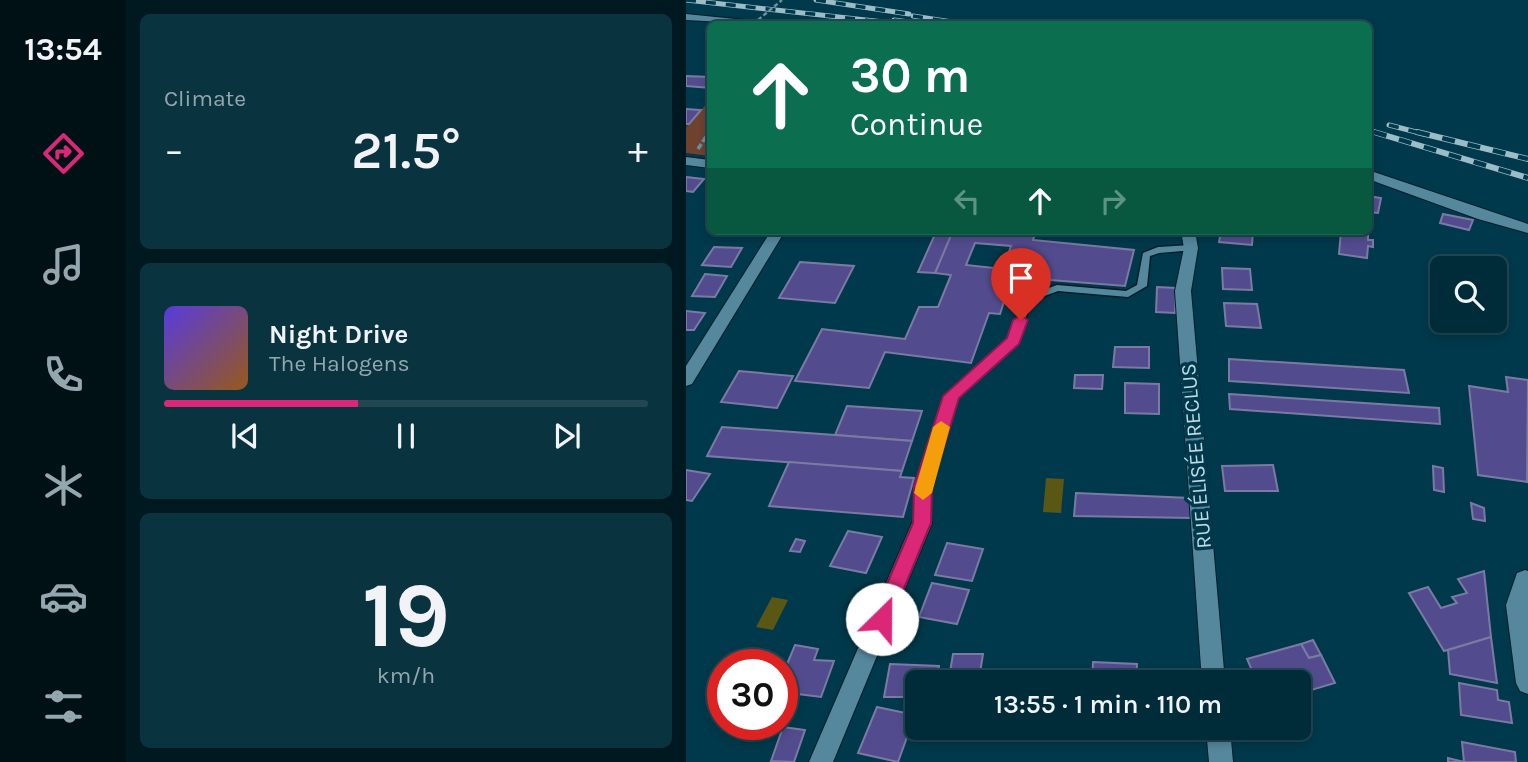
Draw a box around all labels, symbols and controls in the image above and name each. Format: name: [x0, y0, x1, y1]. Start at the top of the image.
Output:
text: 13:54: [24, 31, 102, 68]
text: 30 m: [850, 47, 970, 104]
icon: ahead: [735, 49, 826, 140]
text: Climate: [164, 85, 246, 112]
text: Continue: [850, 106, 983, 143]
text: 21.5°: [351, 120, 461, 181]
text: −: [164, 128, 184, 173]
text: +: [628, 128, 648, 173]
icon: directions: [39, 129, 88, 178]
icon: left: [948, 182, 986, 220]
icon: ahead: [1021, 182, 1059, 220]
icon: right: [1094, 182, 1132, 220]
icon: music: [39, 240, 88, 289]
pin: [991, 248, 1051, 320]
map controls: [1430, 256, 1507, 333]
button: search: [1430, 256, 1507, 333]
icon: arrive: [1002, 259, 1040, 297]
text: Night Drive: [269, 319, 408, 350]
icon: phone: [39, 350, 88, 399]
text: The Halogens: [269, 350, 409, 377]
street label: RUE ÉLISÉE RECLUS: [1176, 362, 1216, 550]
icon: previous: [226, 417, 264, 455]
icon: pause: [387, 417, 425, 455]
icon: next: [548, 417, 586, 455]
icon: climate: [39, 461, 88, 510]
text: 19: [362, 563, 450, 669]
icon: car: [39, 572, 88, 621]
position arrow: [845, 582, 919, 656]
speed limit sign: 30: [707, 649, 798, 740]
text: km/h: [377, 662, 435, 689]
icon: filters: [39, 682, 88, 731]
text: 13:55 · 1 min · 110 m: [994, 689, 1222, 720]

